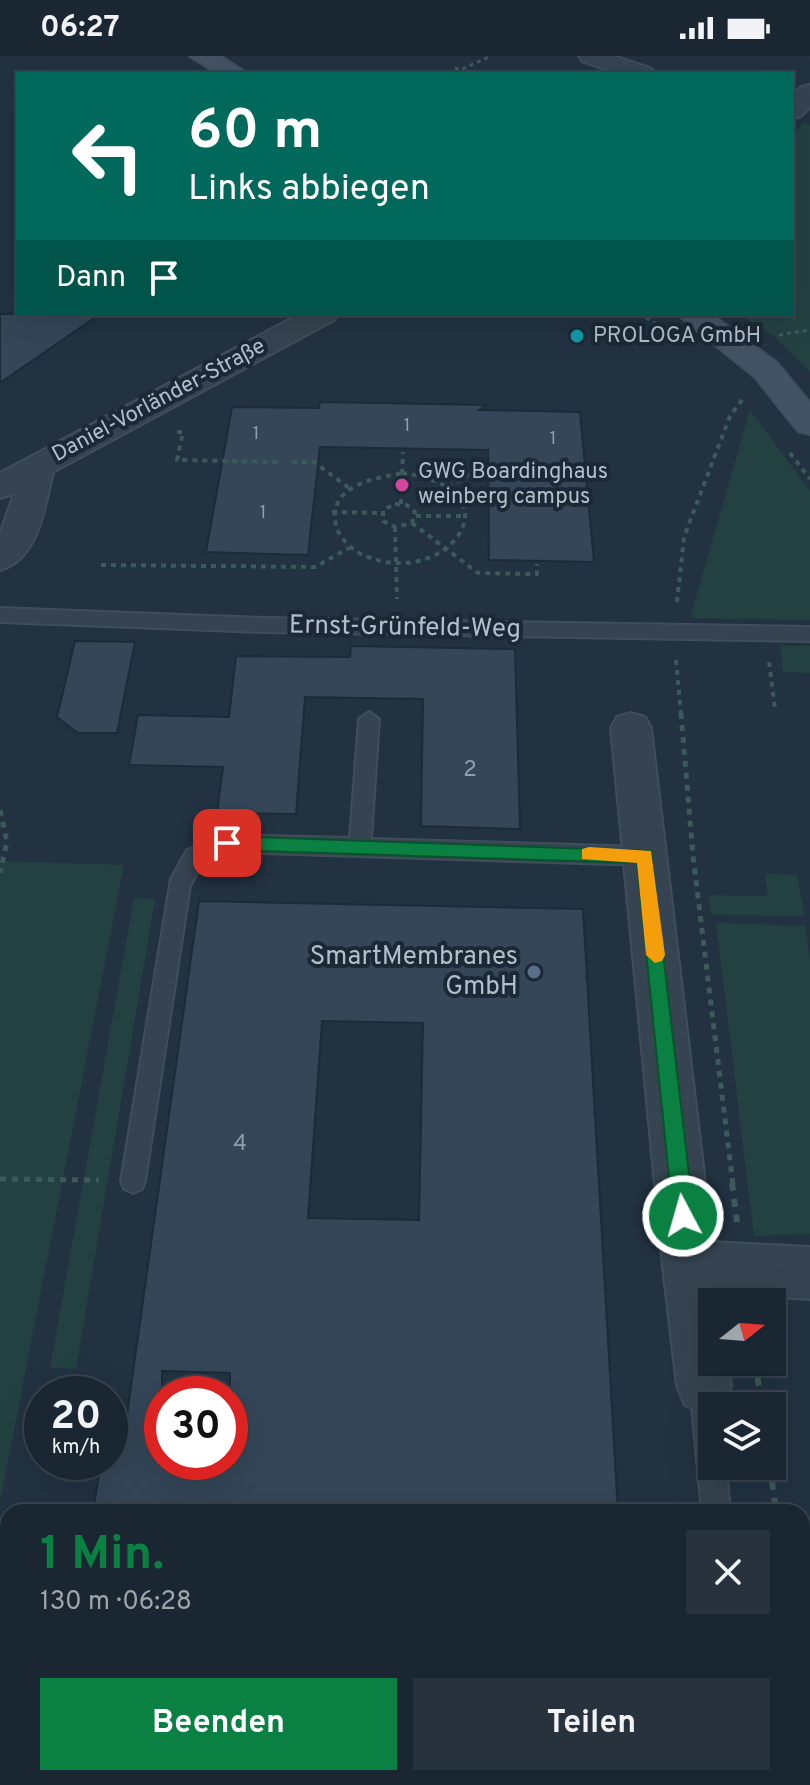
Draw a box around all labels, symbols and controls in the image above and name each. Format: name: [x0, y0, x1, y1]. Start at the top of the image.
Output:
text: 06:27: [40, 10, 120, 47]
text: 60 m: [188, 98, 322, 168]
icon: left: [56, 104, 160, 208]
text: Links abbiegen: [188, 167, 430, 213]
icon: arrive: [142, 256, 186, 300]
text: Dann: [56, 260, 126, 297]
place label: PROLOGA GmbH: [593, 323, 761, 350]
marker: PROLOGA GmbH: [568, 327, 586, 345]
street label: Daniel-Vorländer-Straße: [48, 333, 270, 469]
house number: 1: [404, 415, 410, 438]
house number: 1: [253, 423, 259, 446]
house number: 1: [550, 428, 556, 451]
place label: GWG Boardinghaus weinberg campus: [418, 459, 608, 511]
marker: GWG Boardinghaus weinberg campus: [393, 476, 411, 494]
house number: 1: [260, 502, 266, 525]
street label: Ernst-Grünfeld-Weg: [289, 609, 521, 647]
house number: 2: [463, 757, 477, 784]
pin: [193, 809, 261, 877]
icon: arrive: [205, 821, 249, 865]
place label: SmartMembranes GmbH: [310, 941, 518, 1004]
marker: SmartMembranes GmbH: [525, 963, 543, 981]
house number: 4: [233, 1131, 247, 1158]
position arrow: [641, 1174, 725, 1258]
north arrow: [698, 1288, 786, 1376]
map controls: [698, 1288, 786, 1480]
speed limit sign: 30: [144, 1376, 248, 1480]
button: layers: [698, 1392, 786, 1480]
text: 20: [51, 1393, 101, 1443]
text: km/h: [52, 1435, 100, 1461]
text: 1 Min.: [40, 1526, 164, 1586]
button: close: [686, 1530, 770, 1614]
text: 130 m · 06:28: [40, 1586, 192, 1619]
button: Beenden: [40, 1678, 397, 1770]
button: Teilen: [413, 1678, 770, 1770]

